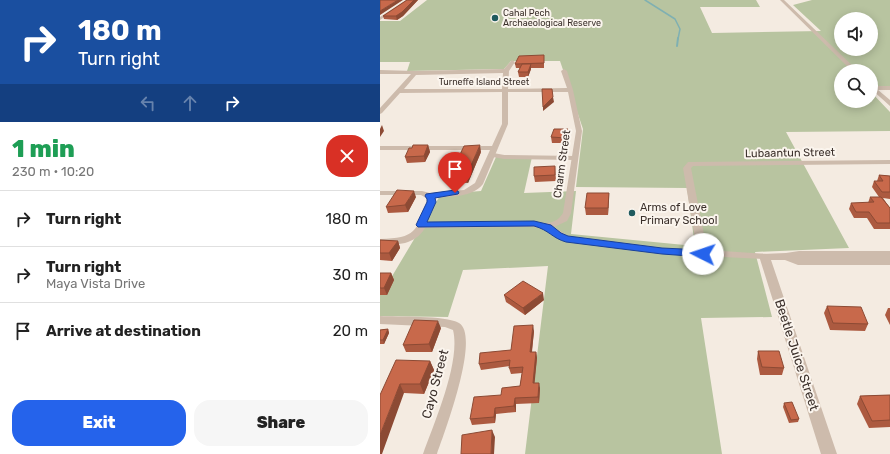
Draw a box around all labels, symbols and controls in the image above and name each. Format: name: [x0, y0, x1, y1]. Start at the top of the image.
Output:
place label: Cahal Pech Archaeological Reserve: [503, 8, 601, 28]
map controls: [834, 12, 878, 108]
button: sound: [834, 12, 878, 56]
marker: Cahal Pech Archaeological Reserve: [490, 13, 500, 23]
text: 180 m: [78, 14, 162, 47]
icon: right: [12, 16, 64, 68]
text: Turn right: [78, 48, 160, 70]
button: search: [834, 64, 878, 108]
street label: Turneffe Island Street: [439, 77, 530, 87]
icon: left: [137, 92, 159, 114]
icon: ahead: [179, 92, 201, 114]
icon: right: [221, 92, 243, 114]
street label: Charm Street: [551, 128, 573, 199]
text: 1 min: [12, 135, 75, 163]
button: close: [326, 135, 368, 177]
street label: Lubaantun Street: [745, 146, 836, 160]
pin: [438, 152, 472, 193]
icon: arrive: [444, 158, 466, 180]
text: 230 m · 10:20: [12, 164, 94, 179]
place label: Arms of Love Primary School: [640, 201, 717, 227]
icon: right: [12, 208, 34, 230]
marker: Arms of Love Primary School: [627, 208, 637, 218]
text: Turn right: [46, 210, 121, 228]
text: 180 m: [326, 210, 368, 228]
position arrow: [682, 233, 724, 275]
text: Turn right: [46, 258, 121, 276]
icon: right: [12, 264, 34, 286]
text: 30 m: [332, 266, 368, 284]
text: Maya Vista Drive: [46, 276, 145, 291]
street label: Beetle Juice Street: [772, 297, 822, 413]
icon: arrive: [12, 320, 34, 342]
text: Arrive at destination: [46, 322, 201, 340]
text: 20 m: [333, 322, 368, 340]
street label: Cayo Street: [419, 348, 451, 420]
button: Exit: [12, 400, 186, 446]
button: Share: [194, 400, 368, 446]

